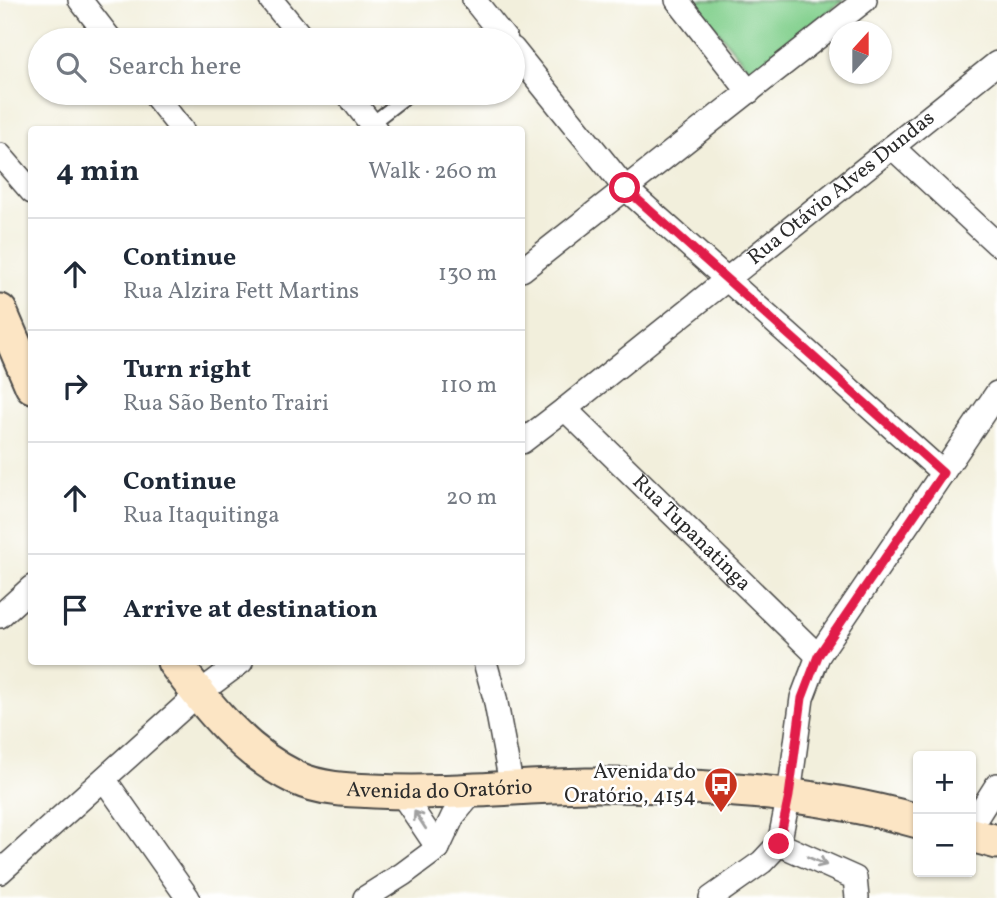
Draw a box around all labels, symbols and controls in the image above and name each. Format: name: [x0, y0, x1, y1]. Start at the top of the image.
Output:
north arrow: [829, 21, 892, 84]
search box: [28, 28, 525, 105]
icon: search: [52, 48, 90, 86]
text: Search here: [108, 49, 241, 85]
street label: Rua Otávio Alves Dundas: [741, 104, 941, 272]
text: 4 min: [56, 151, 140, 193]
text: Walk · 260 m: [368, 156, 497, 188]
route start: [609, 172, 640, 203]
text: Continue: [123, 240, 236, 276]
icon: ahead: [56, 255, 94, 293]
text: 130 m: [438, 258, 497, 290]
text: Rua Alzira Fett Martins: [123, 276, 359, 308]
text: Turn right: [123, 352, 251, 388]
icon: right: [56, 367, 94, 405]
text: 110 m: [440, 370, 497, 402]
text: Rua São Bento Trairi: [123, 388, 329, 420]
text: Continue: [123, 464, 236, 500]
street label: Rua Tupanatinga: [626, 468, 758, 598]
icon: ahead: [56, 479, 94, 517]
text: 20 m: [446, 482, 497, 514]
text: Rua Itaquitinga: [123, 500, 280, 532]
icon: arrive: [56, 591, 94, 629]
text: Arrive at destination: [123, 592, 378, 628]
map controls: [913, 751, 976, 877]
button: +: [913, 751, 976, 814]
place label: Avenida do Oratório, 4154: [564, 758, 696, 811]
bus stop icon: Avenida do Oratório, 4154: [702, 765, 740, 814]
street label: Avenida do Oratório: [345, 772, 533, 807]
one-way arrow: [413, 811, 428, 830]
button: −: [913, 814, 976, 877]
route end: [763, 828, 794, 859]
one-way arrow: [805, 855, 827, 868]

